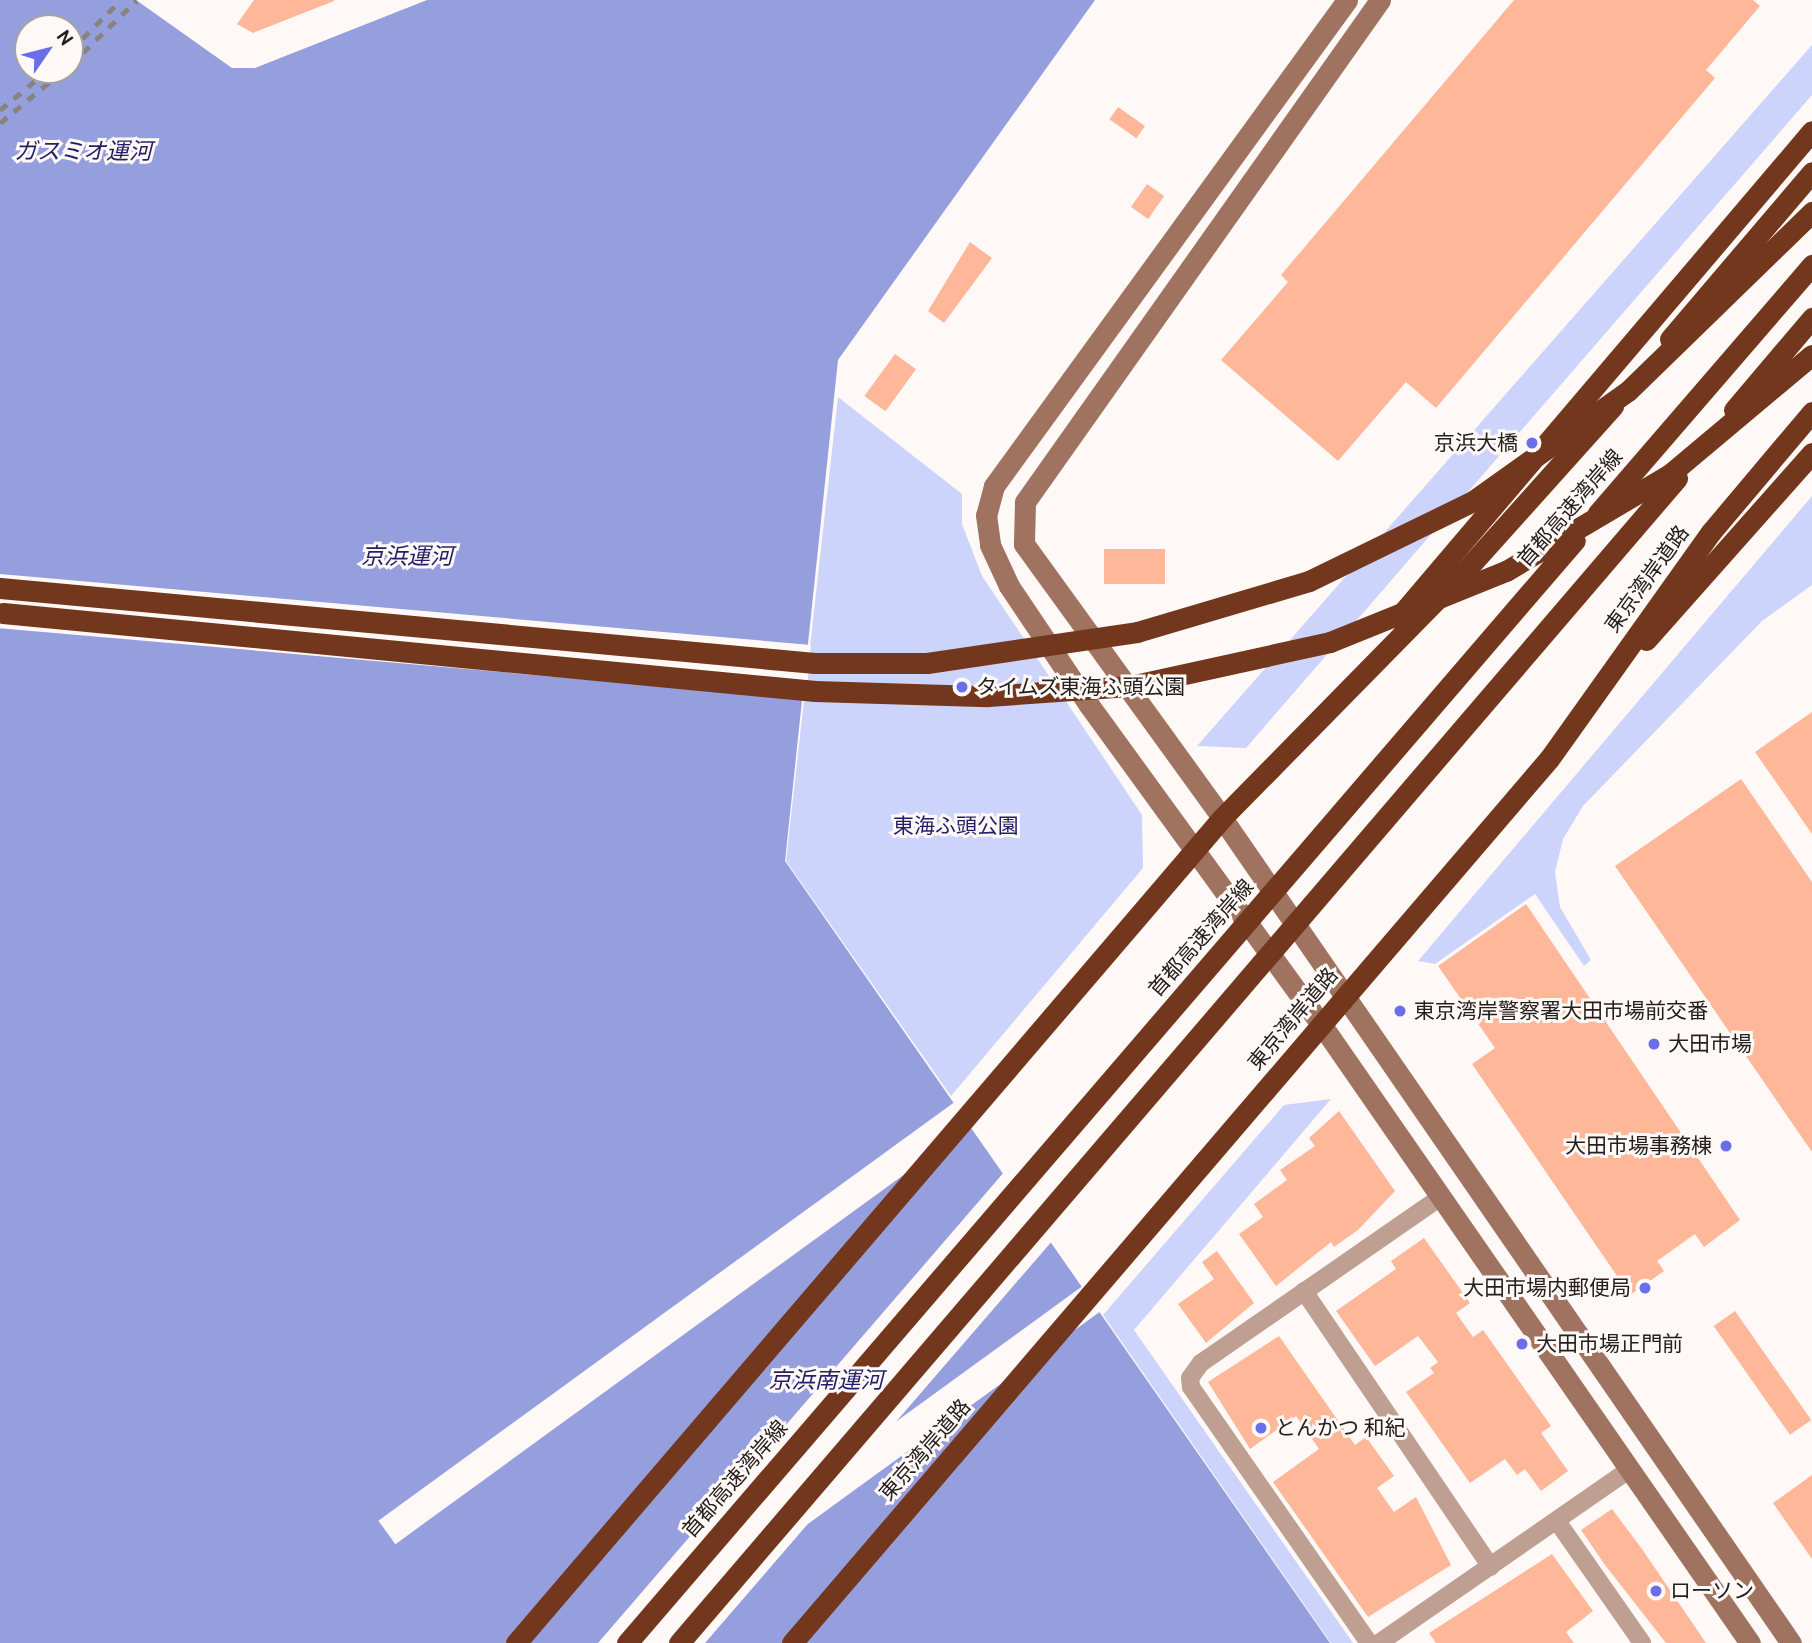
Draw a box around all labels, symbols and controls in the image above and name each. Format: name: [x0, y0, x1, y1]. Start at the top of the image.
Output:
north arrow: [14, 14, 84, 84]
text: N: [52, 26, 78, 50]
water label: ガスミオ運河: [14, 137, 152, 165]
place label: 京浜大橋: [1434, 430, 1518, 456]
marker: 京浜大橋: [1524, 435, 1540, 451]
street label: 首都高速湾岸線: [1512, 444, 1628, 572]
street label: 東京湾岸道路: [1600, 521, 1694, 637]
water label: 京浜運河: [361, 542, 453, 570]
place label: タイムズ東海ふ頭公園: [976, 674, 1186, 700]
marker: タイムズ東海ふ頭公園: [954, 679, 970, 695]
park label: 東海ふ頭公園: [893, 813, 1019, 839]
street label: 首都高速湾岸線: [1143, 874, 1259, 1002]
street label: 東京湾岸道路: [1243, 963, 1343, 1075]
place label: 東京湾岸警察署大田市場前交番: [1414, 998, 1708, 1024]
marker: 東京湾岸警察署大田市場前交番: [1392, 1003, 1408, 1019]
place label: 大田市場: [1668, 1031, 1752, 1057]
marker: 大田市場: [1646, 1036, 1662, 1052]
place label: 大田市場事務棟: [1565, 1133, 1712, 1159]
marker: 大田市場事務棟: [1718, 1138, 1734, 1154]
place label: 大田市場内郵便局: [1463, 1275, 1631, 1301]
marker: 大田市場内郵便局: [1637, 1280, 1653, 1296]
place label: 大田市場正門前: [1536, 1331, 1683, 1357]
marker: 大田市場正門前: [1514, 1336, 1530, 1352]
water label: 京浜南運河: [769, 1366, 883, 1394]
street label: 東京湾岸道路: [874, 1394, 976, 1506]
street label: 首都高速湾岸線: [677, 1415, 793, 1543]
place label: とんかつ 和紀: [1275, 1415, 1406, 1441]
marker: とんかつ 和紀: [1253, 1420, 1269, 1436]
place label: ローソン: [1670, 1578, 1754, 1604]
marker: ローソン: [1648, 1583, 1664, 1599]

